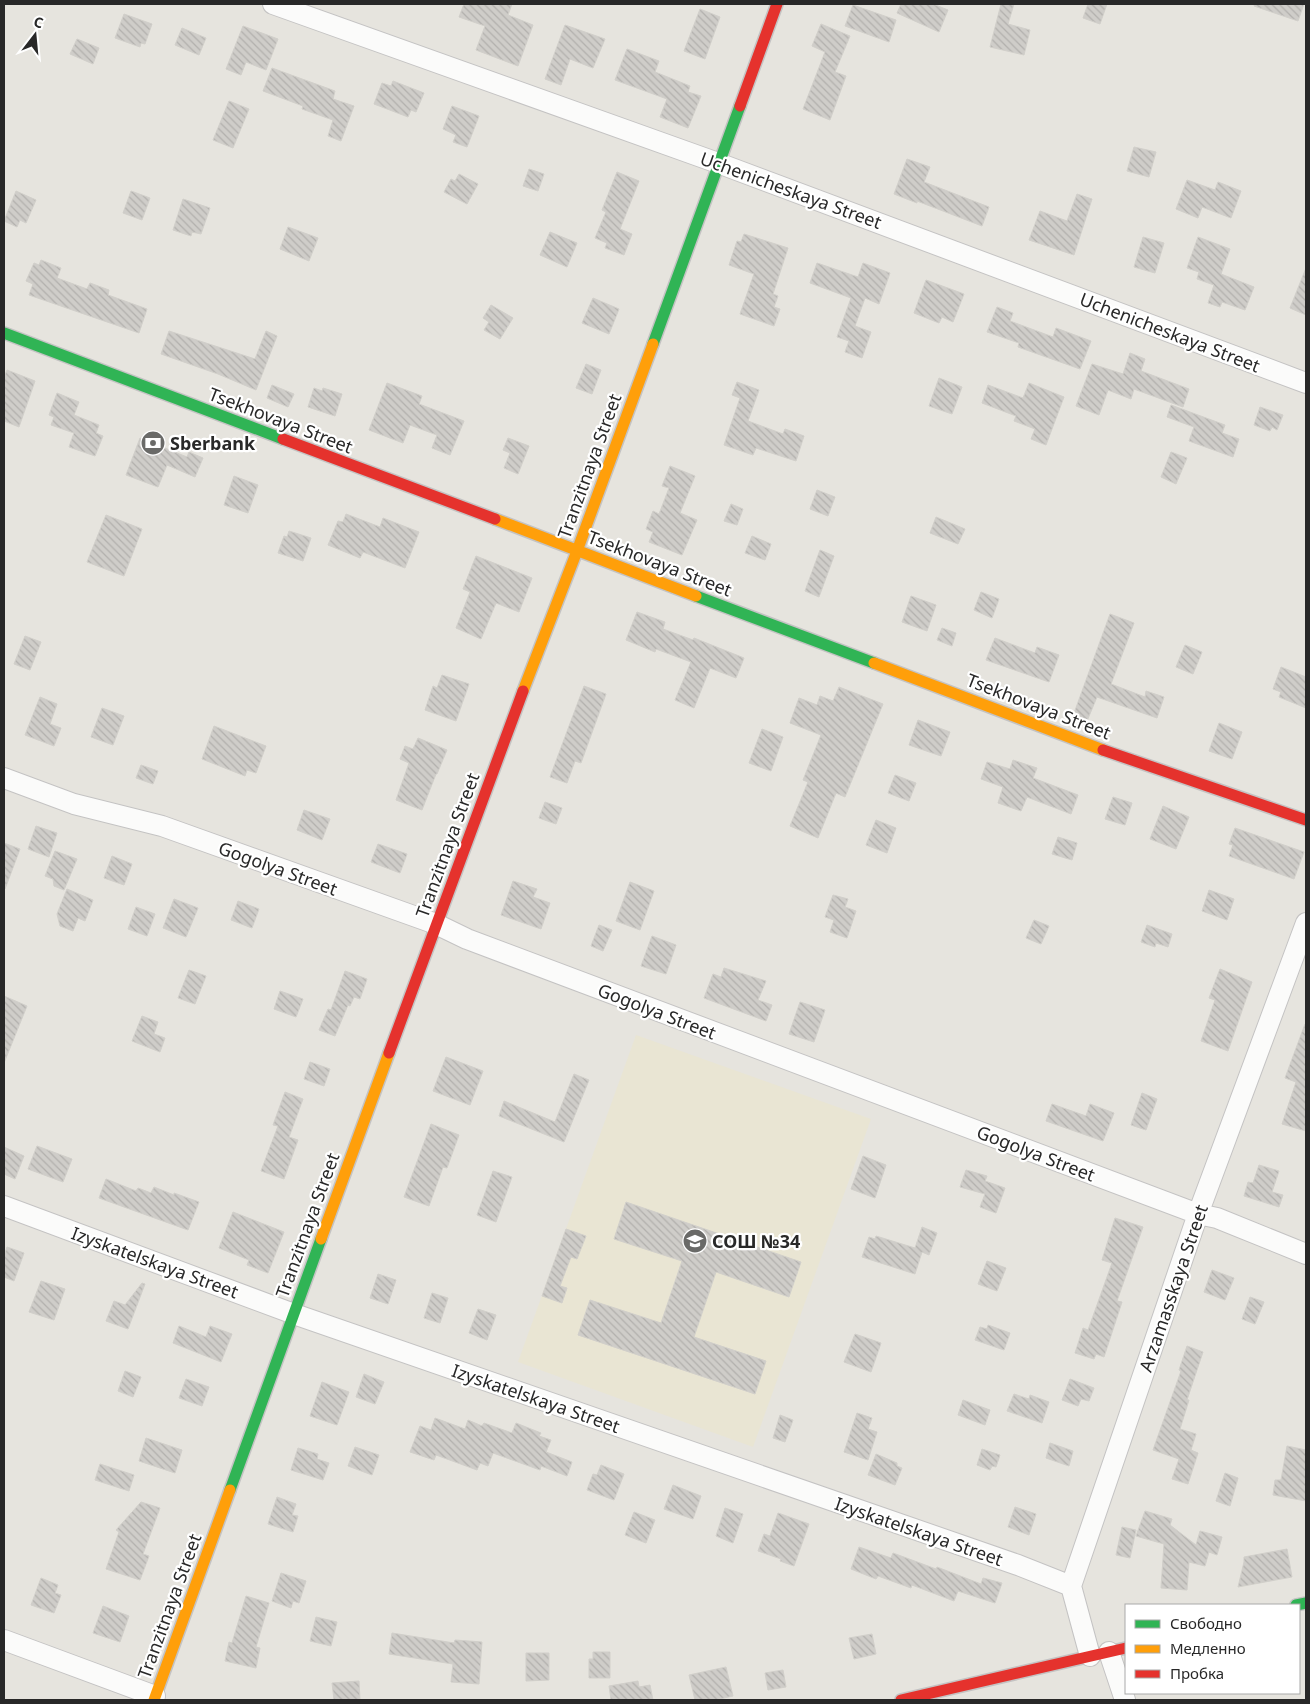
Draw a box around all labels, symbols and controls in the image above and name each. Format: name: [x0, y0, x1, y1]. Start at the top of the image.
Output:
north arrow: [10, 10, 60, 60]
text: С: [32, 12, 46, 32]
street label: Uchenicheskaya Street: [697, 146, 885, 234]
street label: Uchenicheskaya Street: [1076, 287, 1264, 378]
street label: Tsekhovaya Street: [206, 381, 357, 459]
street label: Tranzitnaya Street: [552, 390, 627, 542]
bank icon: Sberbank: [140, 430, 166, 456]
place label: Sberbank: [170, 431, 256, 455]
street label: Tsekhovaya Street: [585, 524, 736, 602]
street label: Tsekhovaya Street: [964, 667, 1115, 745]
street label: Tranzitnaya Street: [410, 769, 485, 921]
street label: Gogolya Street: [215, 835, 341, 901]
street label: Gogolya Street: [594, 977, 720, 1045]
street label: Gogolya Street: [973, 1119, 1099, 1187]
street label: Tranzitnaya Street: [270, 1149, 345, 1301]
street label: Arzamasskaya Street: [1133, 1201, 1213, 1375]
street label: Izyskatelskaya Street: [68, 1221, 242, 1304]
school or university icon: СОШ №34: [682, 1228, 708, 1254]
place label: СОШ №34: [712, 1229, 800, 1253]
street label: Izyskatelskaya Street: [449, 1358, 624, 1438]
street label: Izyskatelskaya Street: [832, 1491, 1007, 1571]
street label: Tranzitnaya Street: [132, 1530, 207, 1682]
legend: [1125, 1604, 1300, 1694]
text: Свободно: [1170, 1613, 1242, 1633]
text: Медленно: [1170, 1638, 1246, 1658]
text: Пробка: [1170, 1663, 1224, 1683]

